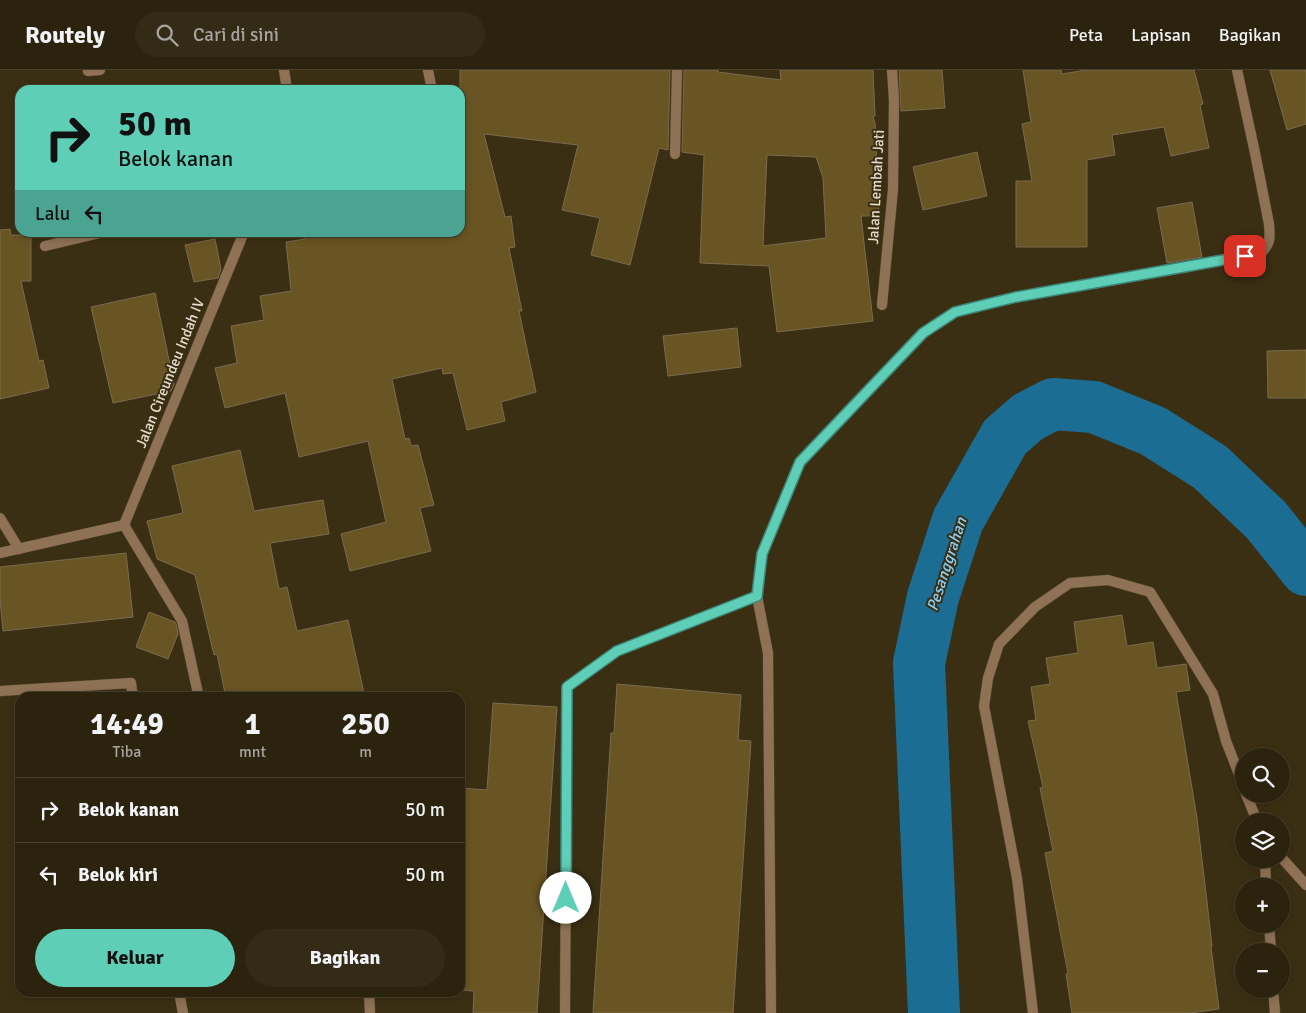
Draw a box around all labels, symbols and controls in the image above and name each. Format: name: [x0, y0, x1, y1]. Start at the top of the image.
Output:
search box: [135, 12, 485, 57]
text: Routely: [25, 20, 105, 50]
icon: search: [153, 21, 181, 49]
text: Cari di sini: [193, 23, 279, 47]
text: Peta: [1069, 24, 1103, 46]
text: Lapisan: [1131, 24, 1191, 46]
text: Bagikan: [1219, 24, 1281, 46]
text: 50 m: [118, 102, 192, 145]
icon: right: [35, 105, 100, 170]
street label: Jalan Lembah Jati: [864, 129, 888, 245]
text: Belok kanan: [118, 145, 233, 172]
icon: left: [80, 200, 108, 228]
text: Lalu: [35, 202, 70, 226]
pin: [1224, 235, 1266, 277]
icon: arrive: [1231, 242, 1259, 270]
street label: Jalan Cireundeu Indah IV: [132, 295, 208, 450]
water label: Pesanggrahan: [922, 514, 972, 613]
text: 14:49: [90, 706, 164, 743]
text: 1: [244, 706, 261, 743]
text: 250: [341, 706, 390, 743]
text: Tiba: [113, 742, 141, 762]
text: mnt: [239, 742, 266, 762]
text: m: [359, 742, 372, 762]
map controls: [1235, 748, 1290, 998]
button: search: [1235, 748, 1290, 803]
icon: right: [35, 796, 63, 824]
text: Belok kanan: [78, 798, 179, 822]
text: 50 m: [405, 798, 445, 822]
button: layers: [1235, 813, 1290, 868]
icon: left: [35, 861, 63, 889]
text: Belok kiri: [78, 863, 158, 887]
text: 50 m: [405, 863, 445, 887]
position arrow: [539, 871, 591, 923]
button: +: [1235, 878, 1290, 933]
button: Keluar: [35, 929, 235, 987]
button: Bagikan: [245, 929, 445, 987]
button: −: [1235, 943, 1290, 998]

